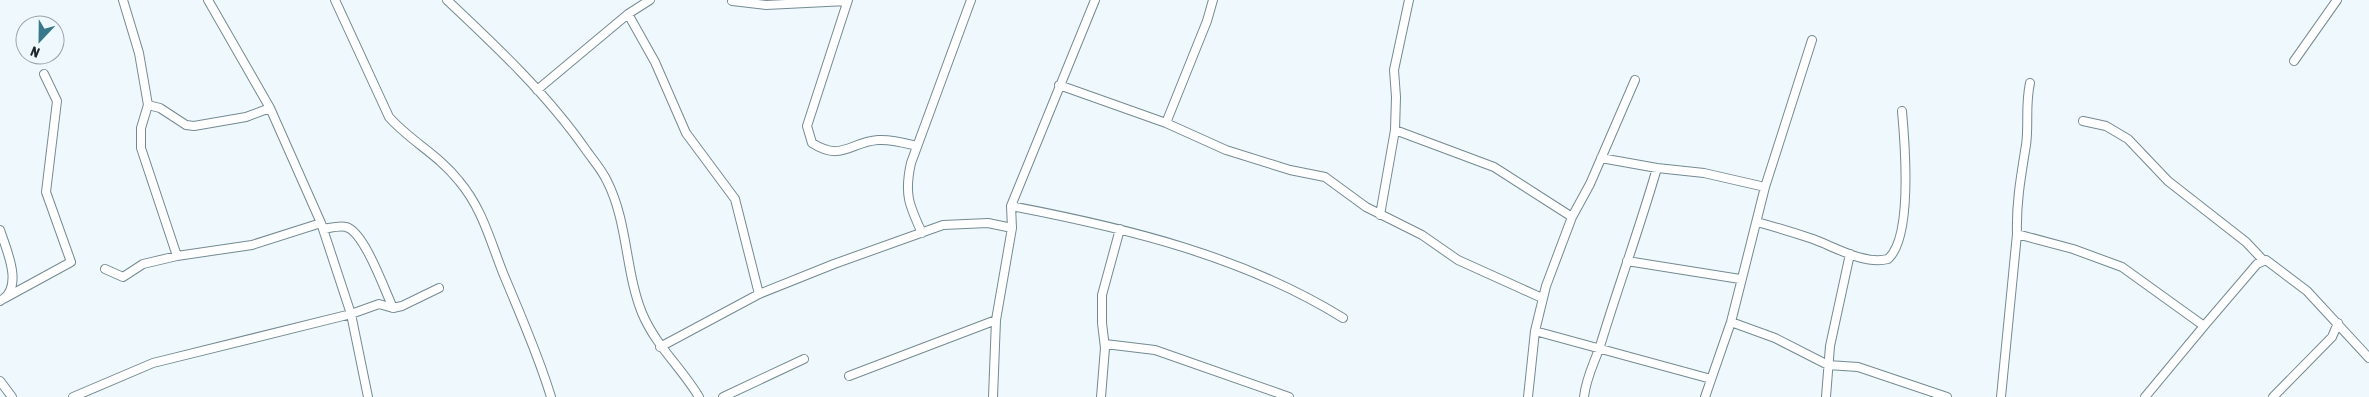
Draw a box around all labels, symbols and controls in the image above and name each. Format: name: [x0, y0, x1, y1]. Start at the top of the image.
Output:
north arrow: [15, 15, 65, 65]
text: N: [28, 43, 42, 61]

